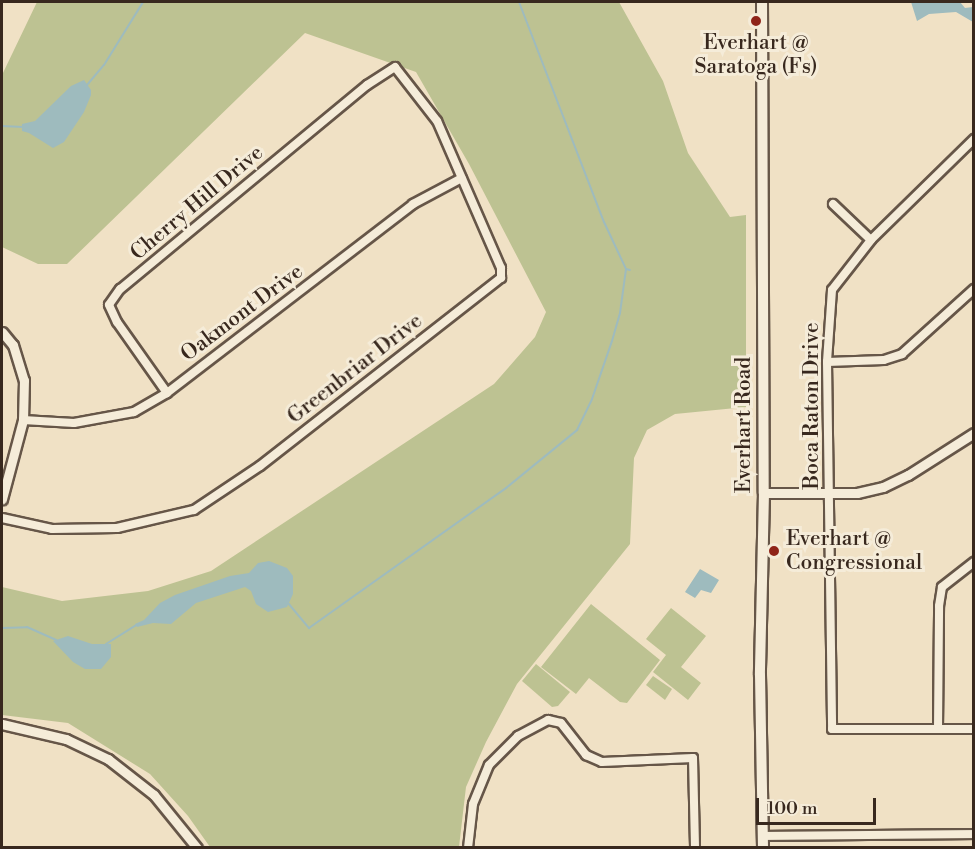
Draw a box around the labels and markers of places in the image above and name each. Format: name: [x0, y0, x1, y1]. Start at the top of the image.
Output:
marker: Everhart @ Saratoga (Fs): [749, 14, 763, 28]
place label: Everhart @ Saratoga (Fs): [694, 30, 818, 80]
place label: Everhart @ Congressional: [786, 526, 922, 576]
marker: Everhart @ Congressional: [767, 544, 781, 558]

